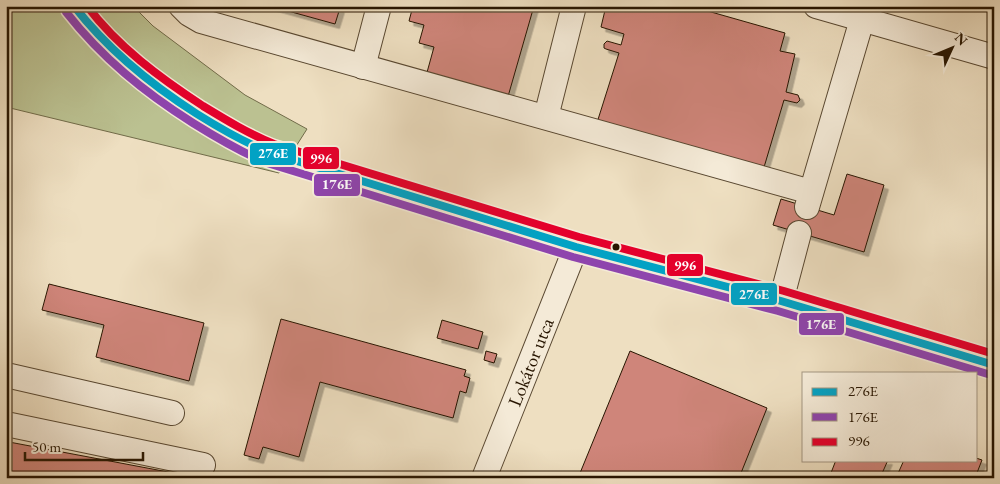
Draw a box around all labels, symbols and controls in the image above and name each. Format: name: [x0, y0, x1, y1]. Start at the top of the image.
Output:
north arrow: [928, 22, 978, 72]
text: N: [951, 29, 972, 50]
line badge: 276E: [249, 142, 297, 166]
text: 276E: [258, 144, 288, 162]
line badge: 996: [302, 146, 340, 170]
text: 996: [310, 149, 333, 167]
line badge: 176E: [313, 173, 361, 197]
text: 176E: [322, 175, 352, 193]
unlabelled marker: [611, 242, 621, 252]
line badge: 996: [666, 253, 704, 277]
text: 996: [674, 256, 697, 274]
line badge: 276E: [730, 282, 778, 306]
text: 276E: [739, 285, 769, 303]
line badge: 176E: [798, 312, 845, 336]
street label: Lokátor utca: [502, 314, 560, 410]
text: 176E: [806, 315, 836, 333]
legend: [802, 372, 978, 462]
text: 276E: [848, 381, 879, 400]
text: 176E: [848, 407, 879, 426]
scale bar: [25, 429, 142, 461]
text: 996: [848, 431, 870, 450]
text: 50 m: [32, 437, 61, 456]

